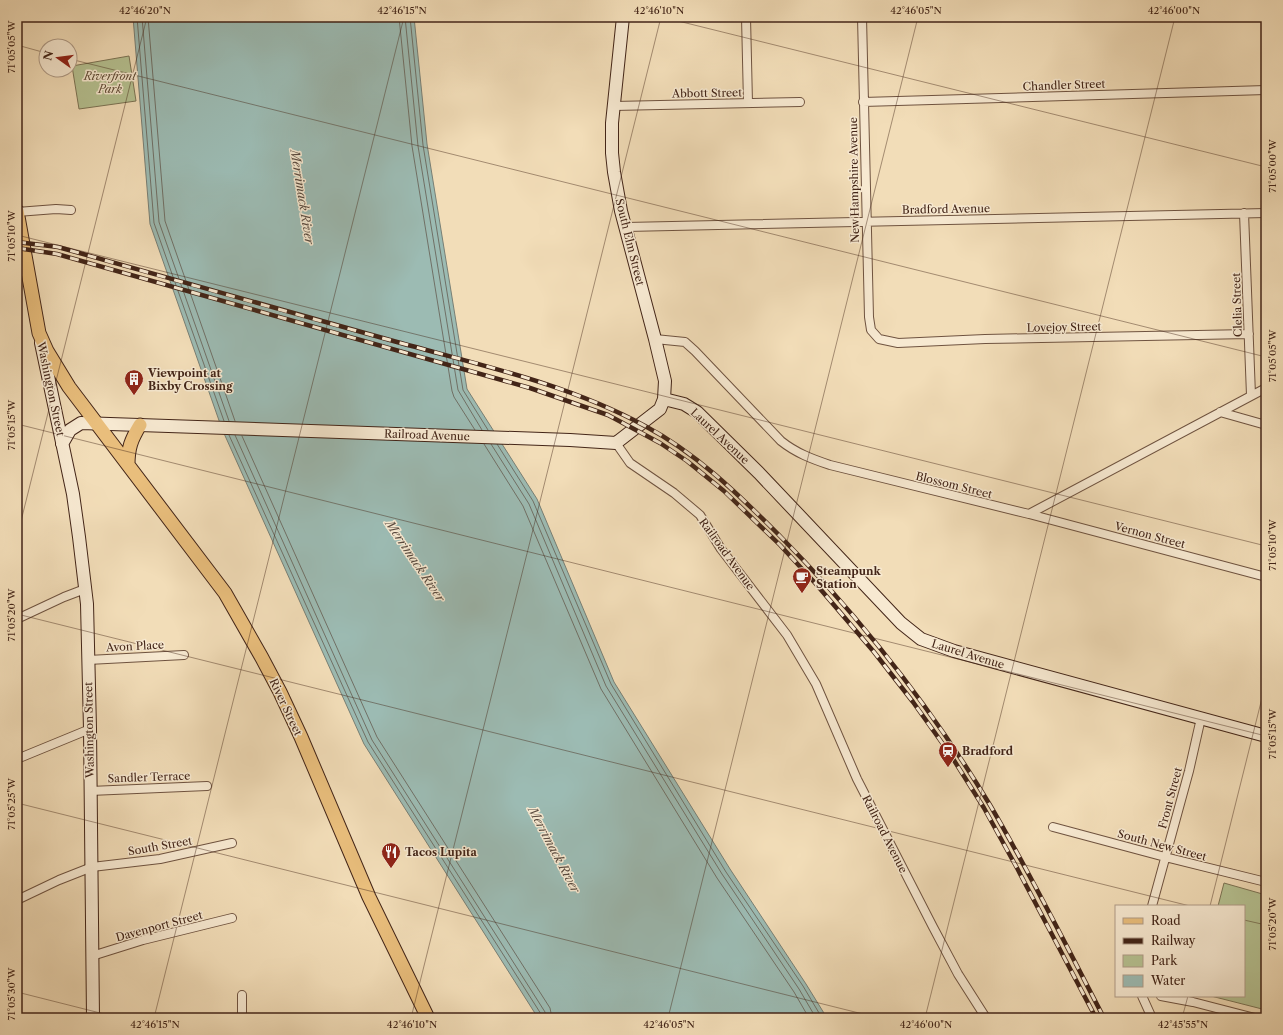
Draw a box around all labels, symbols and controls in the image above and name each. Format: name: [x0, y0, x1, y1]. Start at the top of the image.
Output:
text: 42°46'20"N: [119, 4, 171, 17]
text: 42°46'15"N: [377, 4, 427, 17]
text: 42°46'10"N: [634, 4, 684, 17]
text: 42°46'05"N: [890, 4, 942, 17]
text: 42°46'00"N: [1148, 4, 1200, 17]
text: 71°05'05"W: [5, 20, 18, 73]
north arrow: [38, 38, 78, 78]
text: N: [40, 49, 56, 62]
park label: Riverfront Park: [83, 69, 137, 96]
street label: Chandler Street: [1022, 77, 1106, 93]
street label: Abbott Street: [671, 85, 742, 101]
street label: New Hampshire Avenue: [846, 117, 862, 243]
text: 71°05'00"W: [1266, 138, 1279, 193]
water label: Merrimack River: [287, 147, 318, 247]
street label: South Elm Street: [612, 197, 648, 287]
street label: Bradford Avenue: [902, 201, 990, 217]
text: 71°05'10"W: [5, 209, 18, 262]
street label: Clelia Street: [1229, 273, 1245, 337]
street label: Lovejoy Street: [1026, 319, 1102, 335]
text: 71°05'05"W: [1266, 329, 1279, 382]
street label: Washington Street: [34, 340, 68, 438]
place label: Viewpoint at Bixby Crossing: [147, 366, 233, 393]
building icon: Viewpoint at Bixby Crossing: [123, 368, 145, 396]
text: 71°05'15"W: [5, 399, 18, 450]
street label: Laurel Avenue: [688, 405, 752, 467]
street label: Railroad Avenue: [384, 427, 470, 443]
street label: Blossom Street: [914, 469, 994, 501]
water label: Merrimack River: [381, 515, 449, 606]
street label: Railroad Avenue: [696, 515, 758, 593]
text: 71°05'10"W: [1266, 518, 1279, 571]
street label: Vernon Street: [1112, 519, 1187, 551]
place label: Steampunk Station: [816, 564, 882, 591]
cafe icon: Steampunk Station: [791, 566, 813, 594]
text: 71°05'20"W: [5, 587, 18, 642]
street label: Laurel Avenue: [930, 636, 1006, 672]
street label: Avon Place: [105, 637, 164, 655]
street label: River Street: [267, 676, 305, 738]
street label: Washington Street: [81, 682, 97, 779]
text: 71°05'15"W: [1266, 708, 1279, 759]
station icon: Bradford: [937, 740, 959, 768]
place label: Bradford: [962, 744, 1014, 758]
street label: Front Street: [1155, 766, 1185, 830]
street label: Sandler Terrace: [107, 769, 191, 785]
text: 71°05'25"W: [5, 777, 18, 830]
street label: Railroad Avenue: [859, 793, 911, 875]
water label: Merrimack River: [524, 802, 584, 897]
street label: South New Street: [1116, 826, 1208, 864]
street label: South Street: [127, 833, 193, 859]
restaurant icon: Tacos Lupita: [380, 841, 402, 869]
place label: Tacos Lupita: [405, 845, 477, 859]
text: 71°05'20"W: [1266, 896, 1279, 951]
legend: [1115, 905, 1245, 997]
street label: Davenport Street: [114, 908, 204, 944]
text: Road: [1151, 913, 1181, 928]
text: Railway: [1151, 933, 1196, 948]
text: Park: [1151, 953, 1178, 968]
text: 71°05'30"W: [5, 967, 18, 1020]
text: Water: [1150, 973, 1185, 988]
text: 42°46'15"N: [130, 1018, 180, 1031]
text: 42°46'10"N: [387, 1018, 437, 1031]
text: 42°46'05"N: [643, 1018, 695, 1031]
text: 42°46'00"N: [900, 1018, 952, 1031]
text: 42°45'55"N: [1158, 1018, 1208, 1031]

